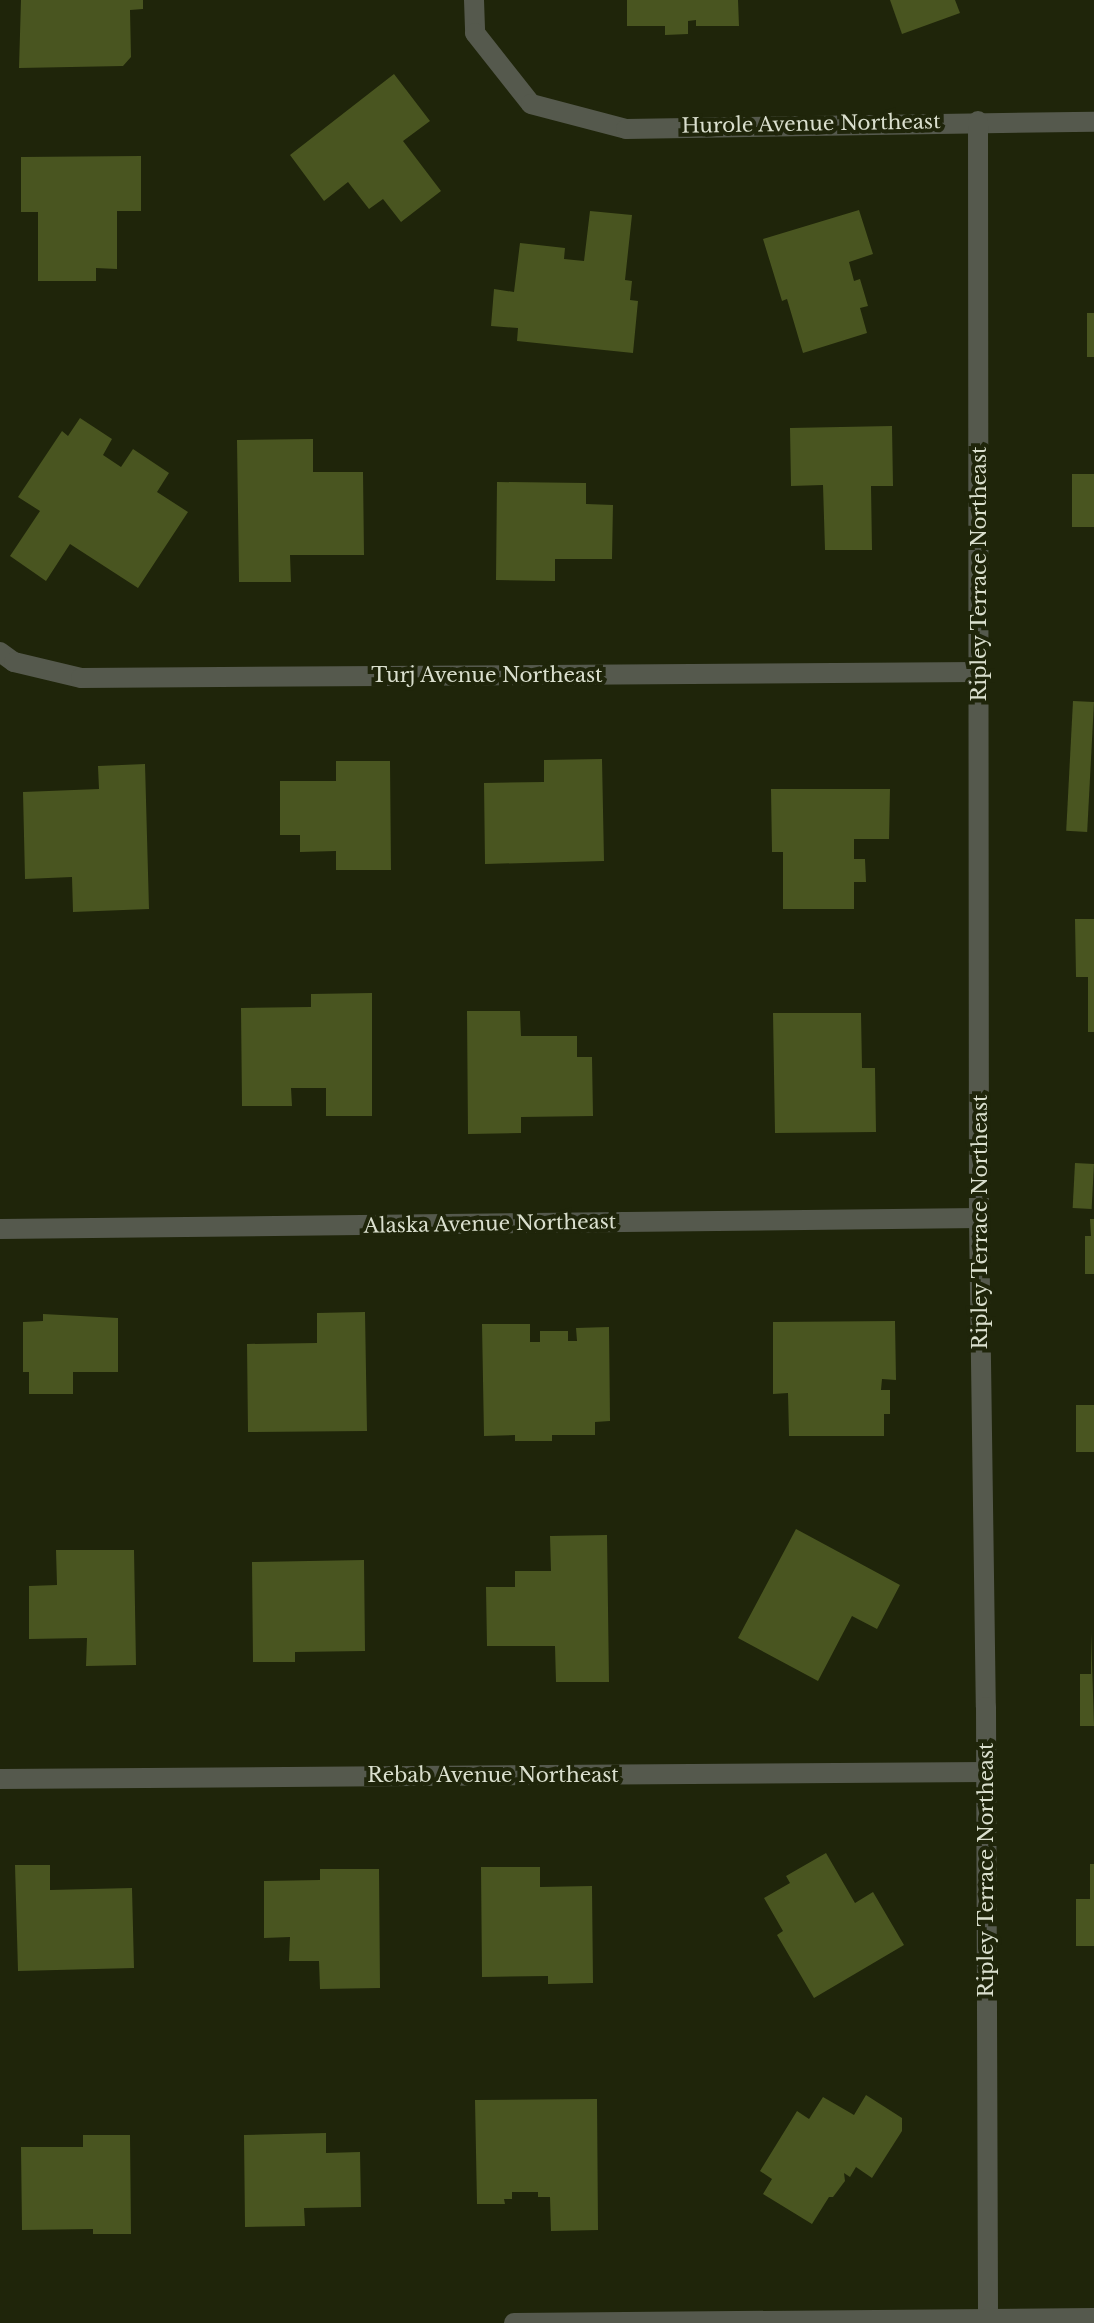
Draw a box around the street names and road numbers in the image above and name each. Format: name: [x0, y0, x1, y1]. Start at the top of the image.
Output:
street label: Hurole Avenue Northeast: [681, 110, 941, 138]
street label: Ripley Terrace Northeast: [967, 446, 991, 702]
street label: Turj Avenue Northeast: [371, 663, 603, 687]
street label: Ripley Terrace Northeast: [968, 1094, 992, 1350]
street label: Alaska Avenue Northeast: [363, 1210, 617, 1238]
street label: Ripley Terrace Northeast: [974, 1742, 998, 1998]
street label: Rebab Avenue Northeast: [367, 1763, 619, 1787]

